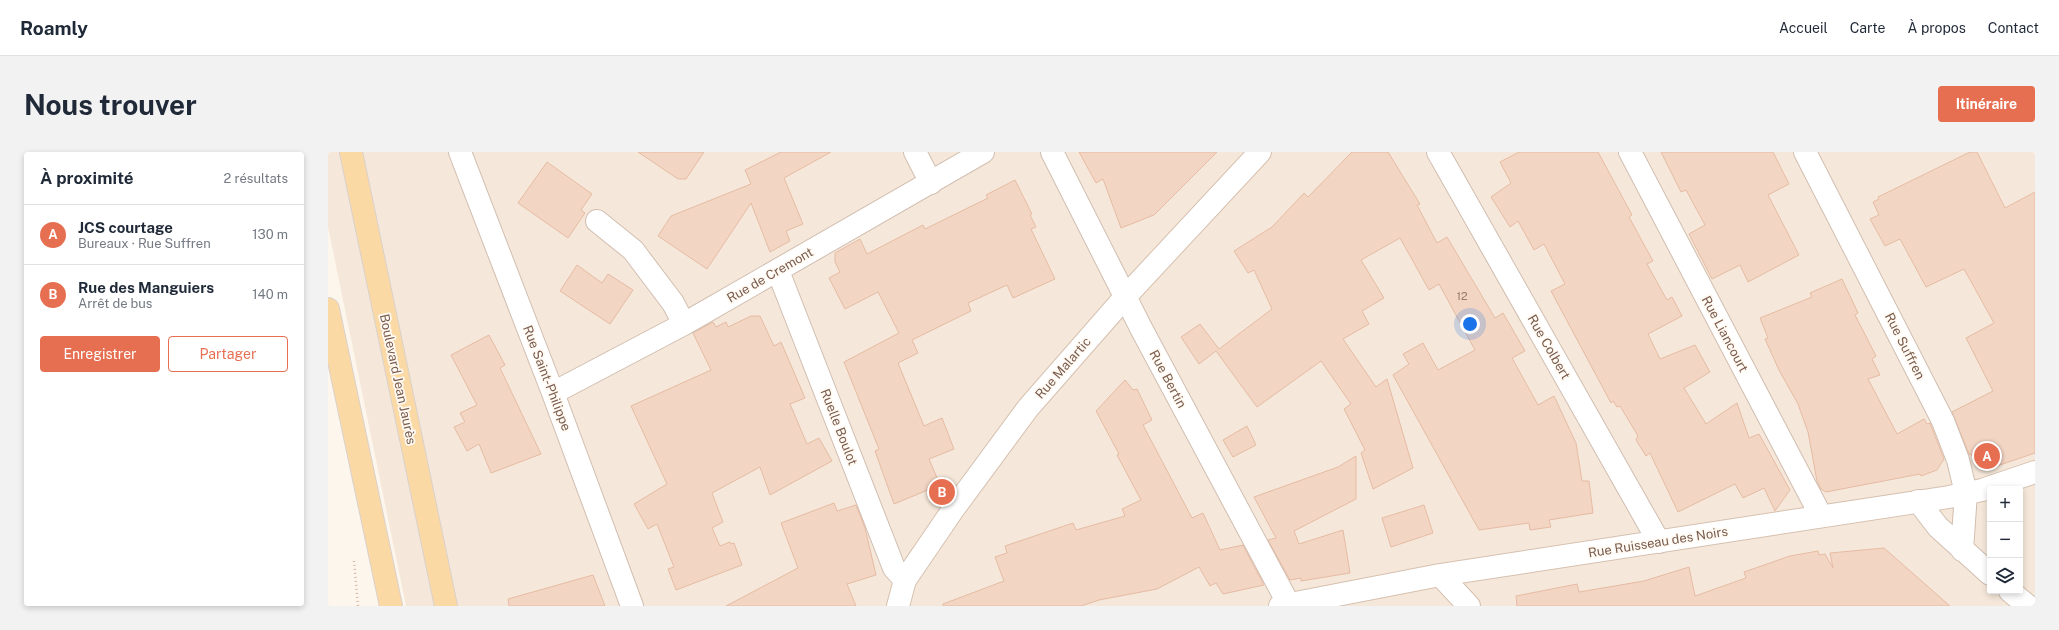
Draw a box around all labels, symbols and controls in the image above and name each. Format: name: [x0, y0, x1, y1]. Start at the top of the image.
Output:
text: Roamly: [20, 17, 88, 39]
text: Accueil: [1779, 20, 1828, 36]
text: Carte: [1850, 20, 1886, 36]
text: À propos: [1908, 20, 1966, 36]
text: Contact: [1988, 20, 2039, 36]
button: Itinéraire: [1938, 86, 2035, 122]
text: Nous trouver: [24, 88, 197, 121]
text: À proximité: [40, 168, 134, 188]
text: 2 résultats: [224, 171, 288, 186]
text: JCS courtage: [78, 219, 173, 236]
text: A: [48, 227, 58, 242]
text: 130 m: [252, 227, 288, 242]
text: Bureaux · Rue Suffren: [78, 236, 211, 251]
street label: Rue de Cremont: [724, 244, 816, 306]
text: Rue des Manguiers: [78, 279, 214, 296]
text: B: [49, 287, 57, 302]
text: 140 m: [252, 287, 288, 302]
house number: 12: [1456, 290, 1468, 302]
street label: Rue Liancourt: [1699, 293, 1751, 375]
text: Arrêt de bus: [78, 296, 152, 311]
street label: Rue Suffren: [1882, 310, 1928, 382]
street label: Boulevard Jean Jaurès: [377, 312, 419, 446]
street label: Rue Colbert: [1525, 312, 1573, 382]
your location: [1460, 314, 1480, 334]
street label: Rue Saint-Philippe: [520, 323, 574, 433]
street label: Rue Malartic: [1032, 334, 1094, 402]
button: Enregistrer: [40, 336, 160, 372]
button: Partager: [168, 336, 288, 372]
street label: Rue Bertin: [1146, 347, 1190, 411]
street label: Ruelle Boulot: [818, 387, 860, 467]
pin: A: [1974, 441, 2000, 471]
pin: B: [929, 477, 955, 507]
map controls: [1987, 486, 2023, 594]
button: +: [1987, 486, 2023, 522]
button: −: [1987, 522, 2023, 558]
street label: Rue Ruisseau des Noirs: [1587, 524, 1729, 560]
button: layers: [1987, 558, 2023, 594]

